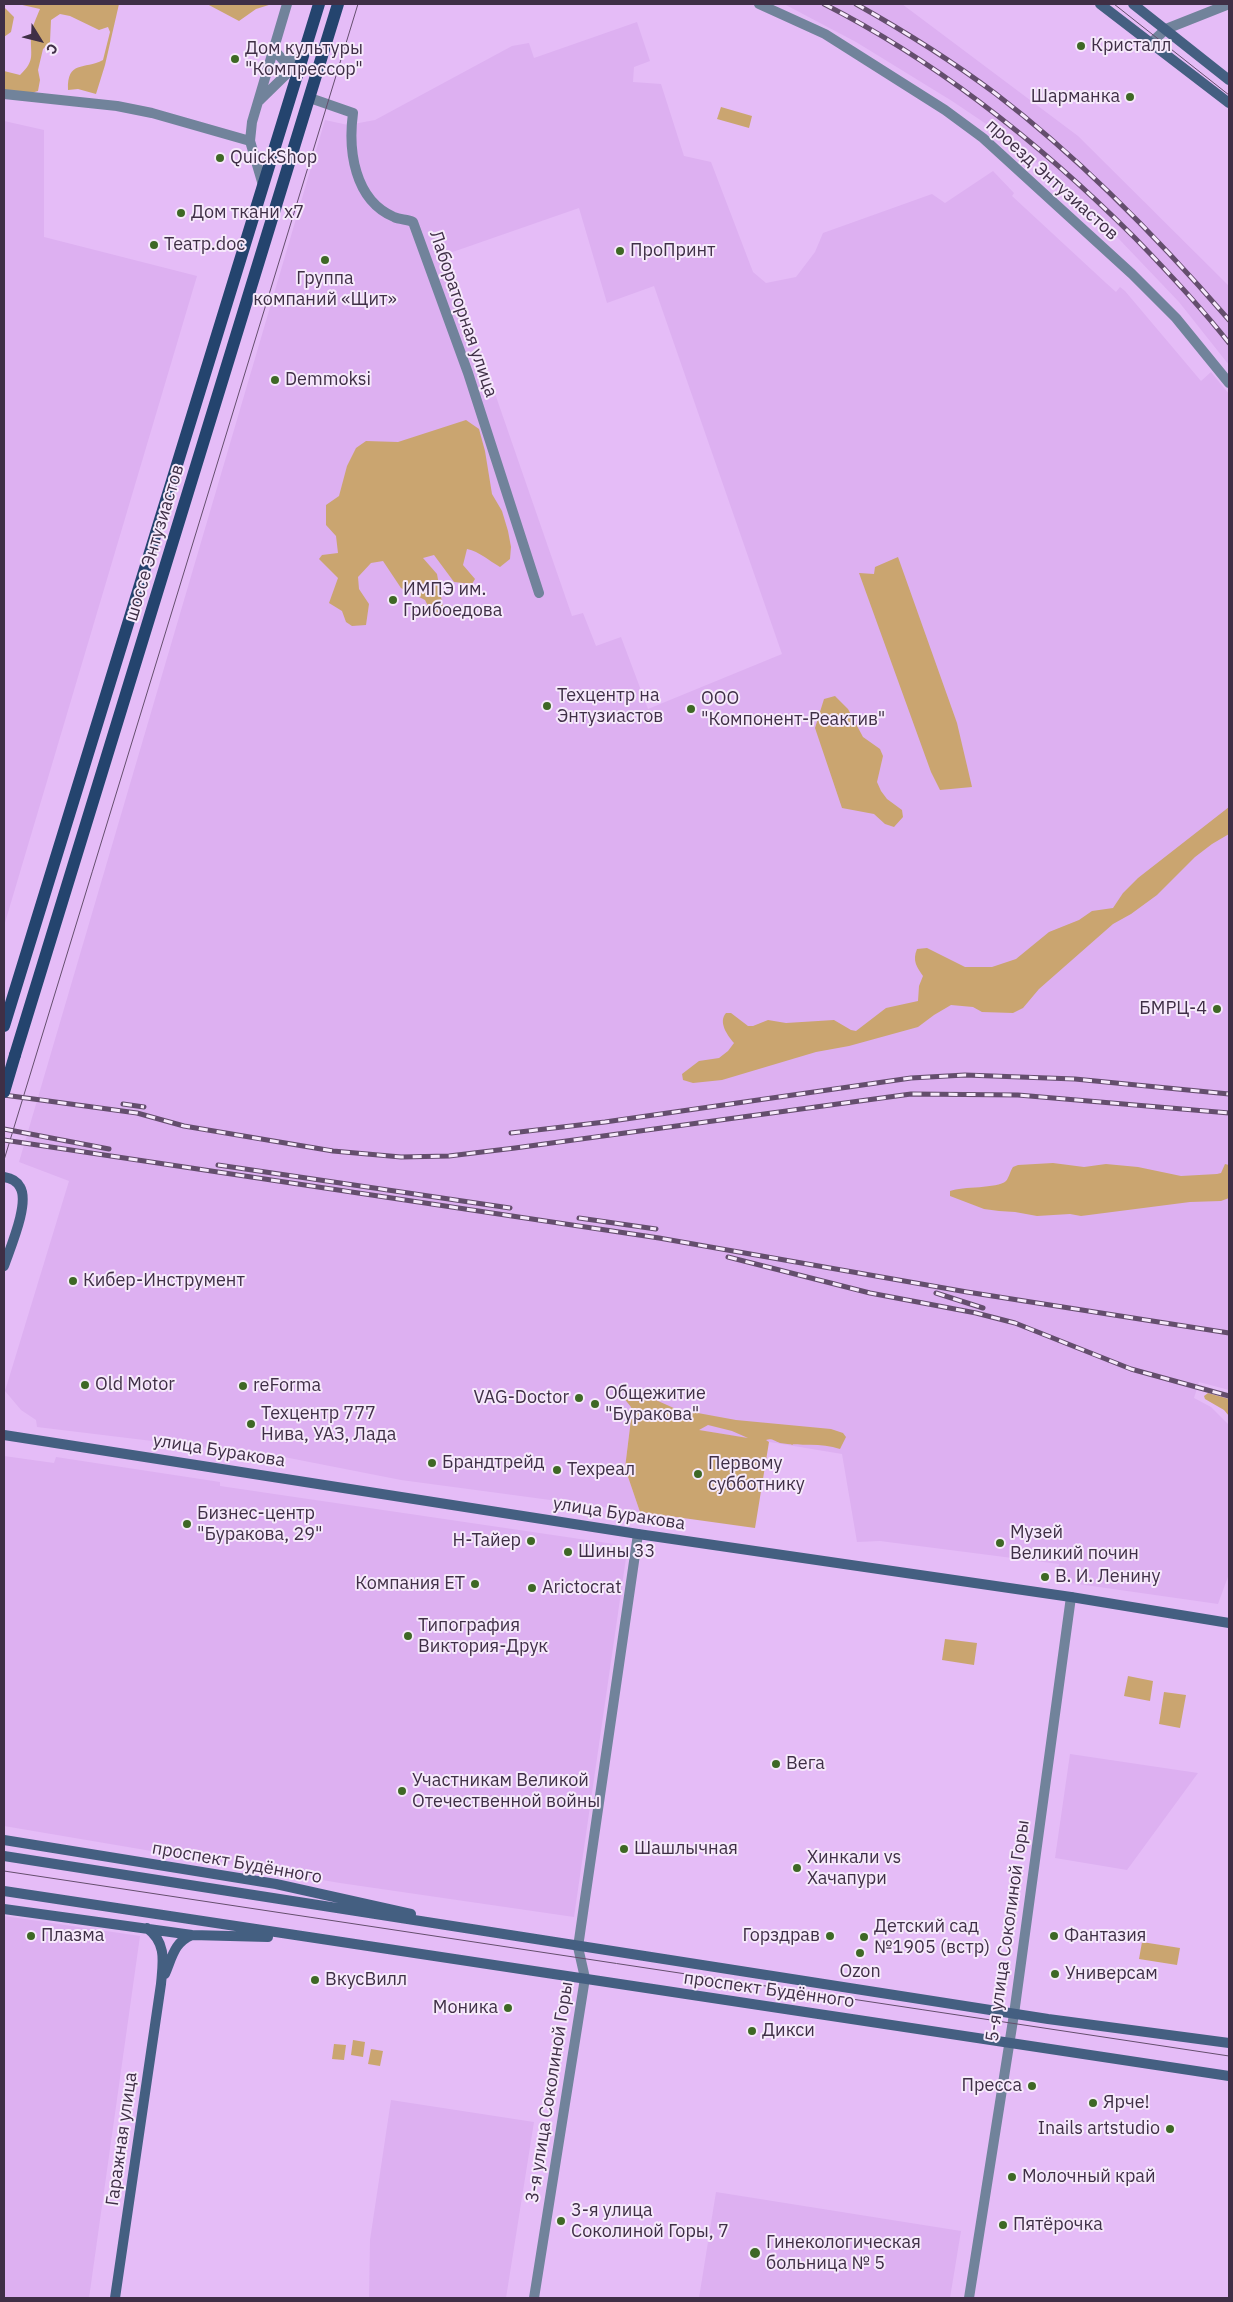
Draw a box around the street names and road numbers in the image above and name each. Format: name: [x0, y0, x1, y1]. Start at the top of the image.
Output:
street label: проезд Энтузиастов: [981, 115, 1123, 245]
street label: Лабораторная улица: [424, 228, 502, 400]
street label: шоссе Энтузиастов: [121, 462, 189, 624]
street label: улица Буракова: [151, 1430, 287, 1472]
street label: улица Буракова: [551, 1493, 687, 1535]
street label: 5-я улица Соколиной Горы: [982, 1819, 1034, 2043]
street label: проспект Будённого: [150, 1837, 324, 1889]
street label: проспект Будённого: [682, 1967, 856, 2013]
street label: 3-я улица Соколиной Горы: [522, 1980, 578, 2204]
street label: Гаражная улица: [102, 2071, 142, 2207]

